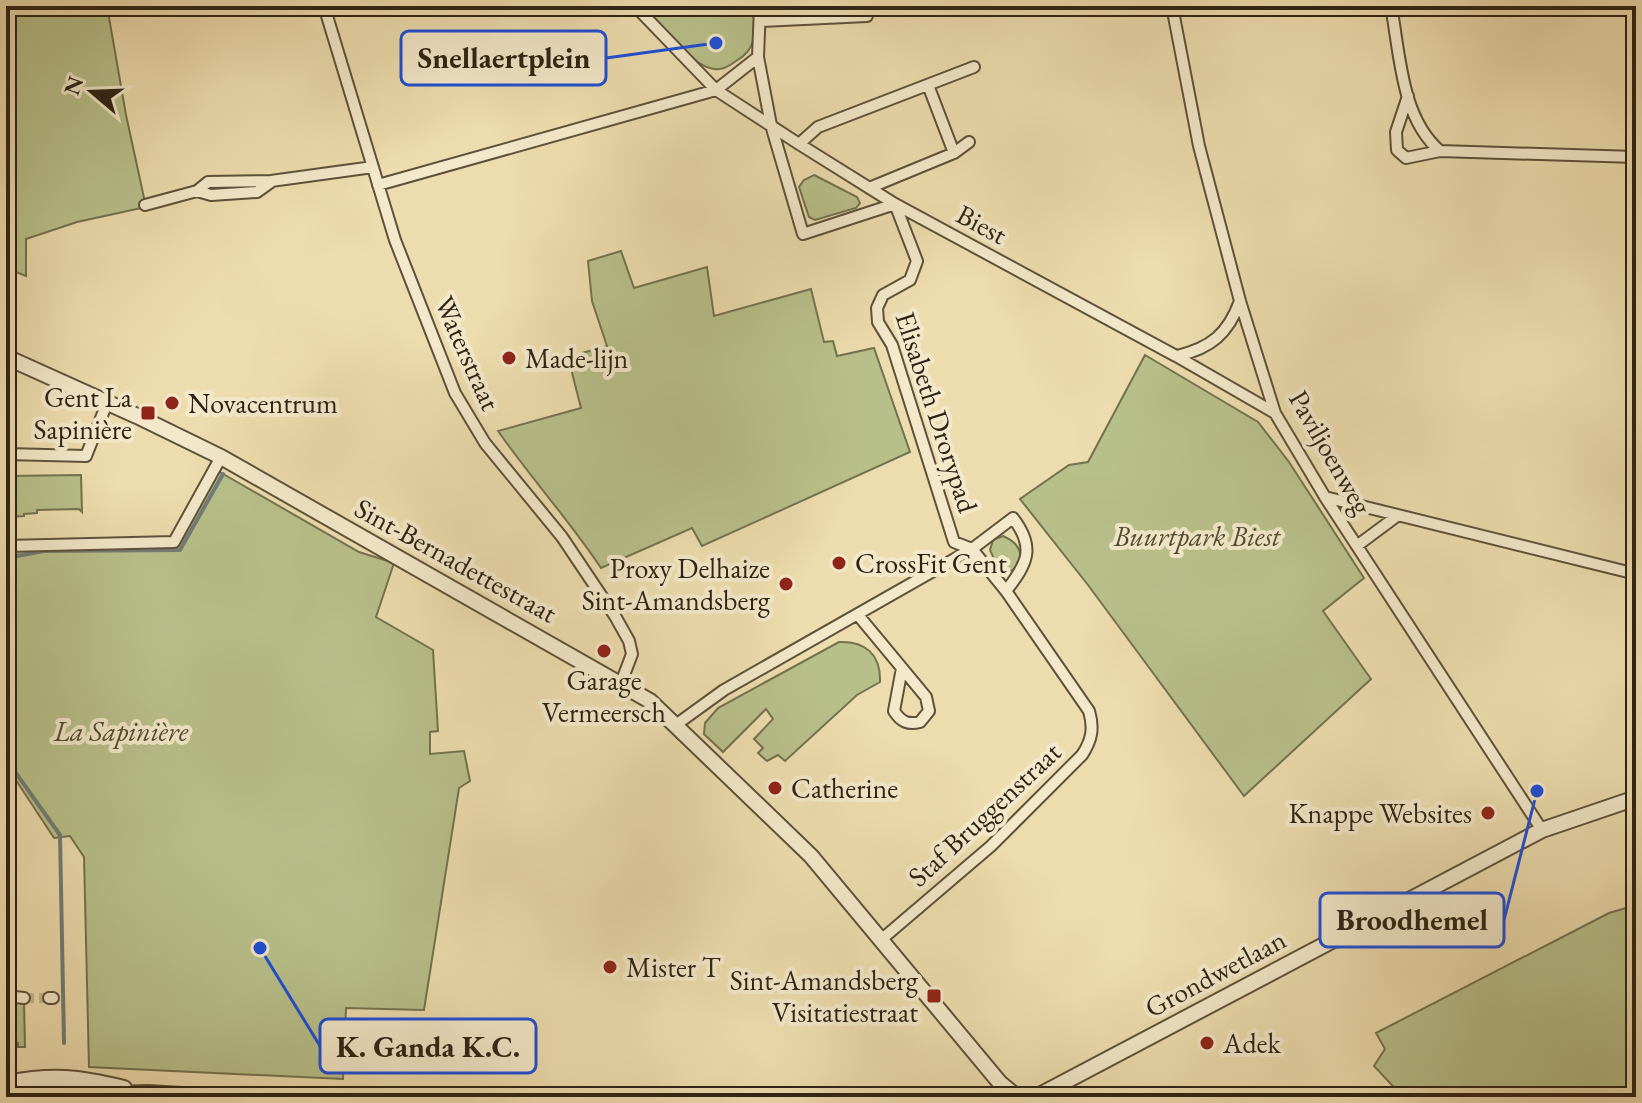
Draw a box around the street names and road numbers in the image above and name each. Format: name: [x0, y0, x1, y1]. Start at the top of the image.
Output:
street label: Biest: [951, 196, 1014, 252]
street label: Waterstraat: [427, 290, 509, 416]
street label: Elisabeth Drorypad: [888, 307, 987, 518]
street label: Paviljoenweg: [1281, 384, 1381, 521]
street label: Sint-Bernadettestraat: [349, 490, 564, 631]
street label: Staf Bruggenstraat: [900, 734, 1068, 894]
street label: Grondwetlaan: [1138, 921, 1292, 1025]

